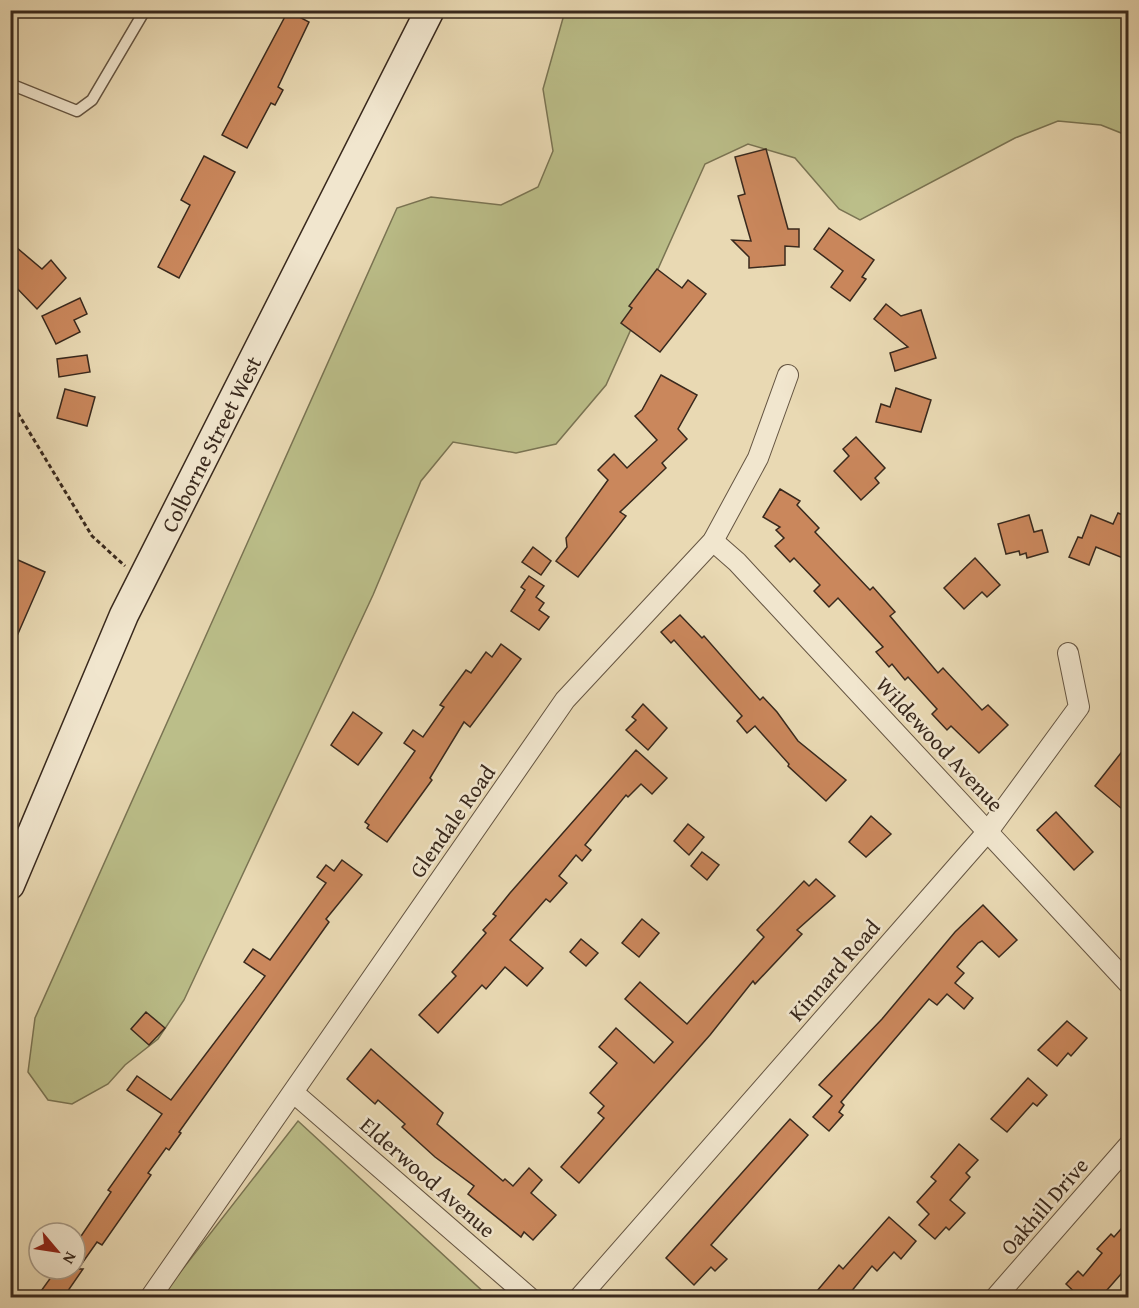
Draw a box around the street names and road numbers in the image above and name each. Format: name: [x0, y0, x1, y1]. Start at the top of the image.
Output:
street label: Colborne Street West: [153, 350, 269, 538]
street label: Wildewood Avenue: [869, 669, 1011, 819]
street label: Glendale Road: [401, 758, 503, 884]
street label: Kinnard Road: [781, 912, 887, 1028]
street label: Elderwood Avenue: [353, 1109, 503, 1245]
street label: Oakhill Drive: [993, 1150, 1095, 1262]

